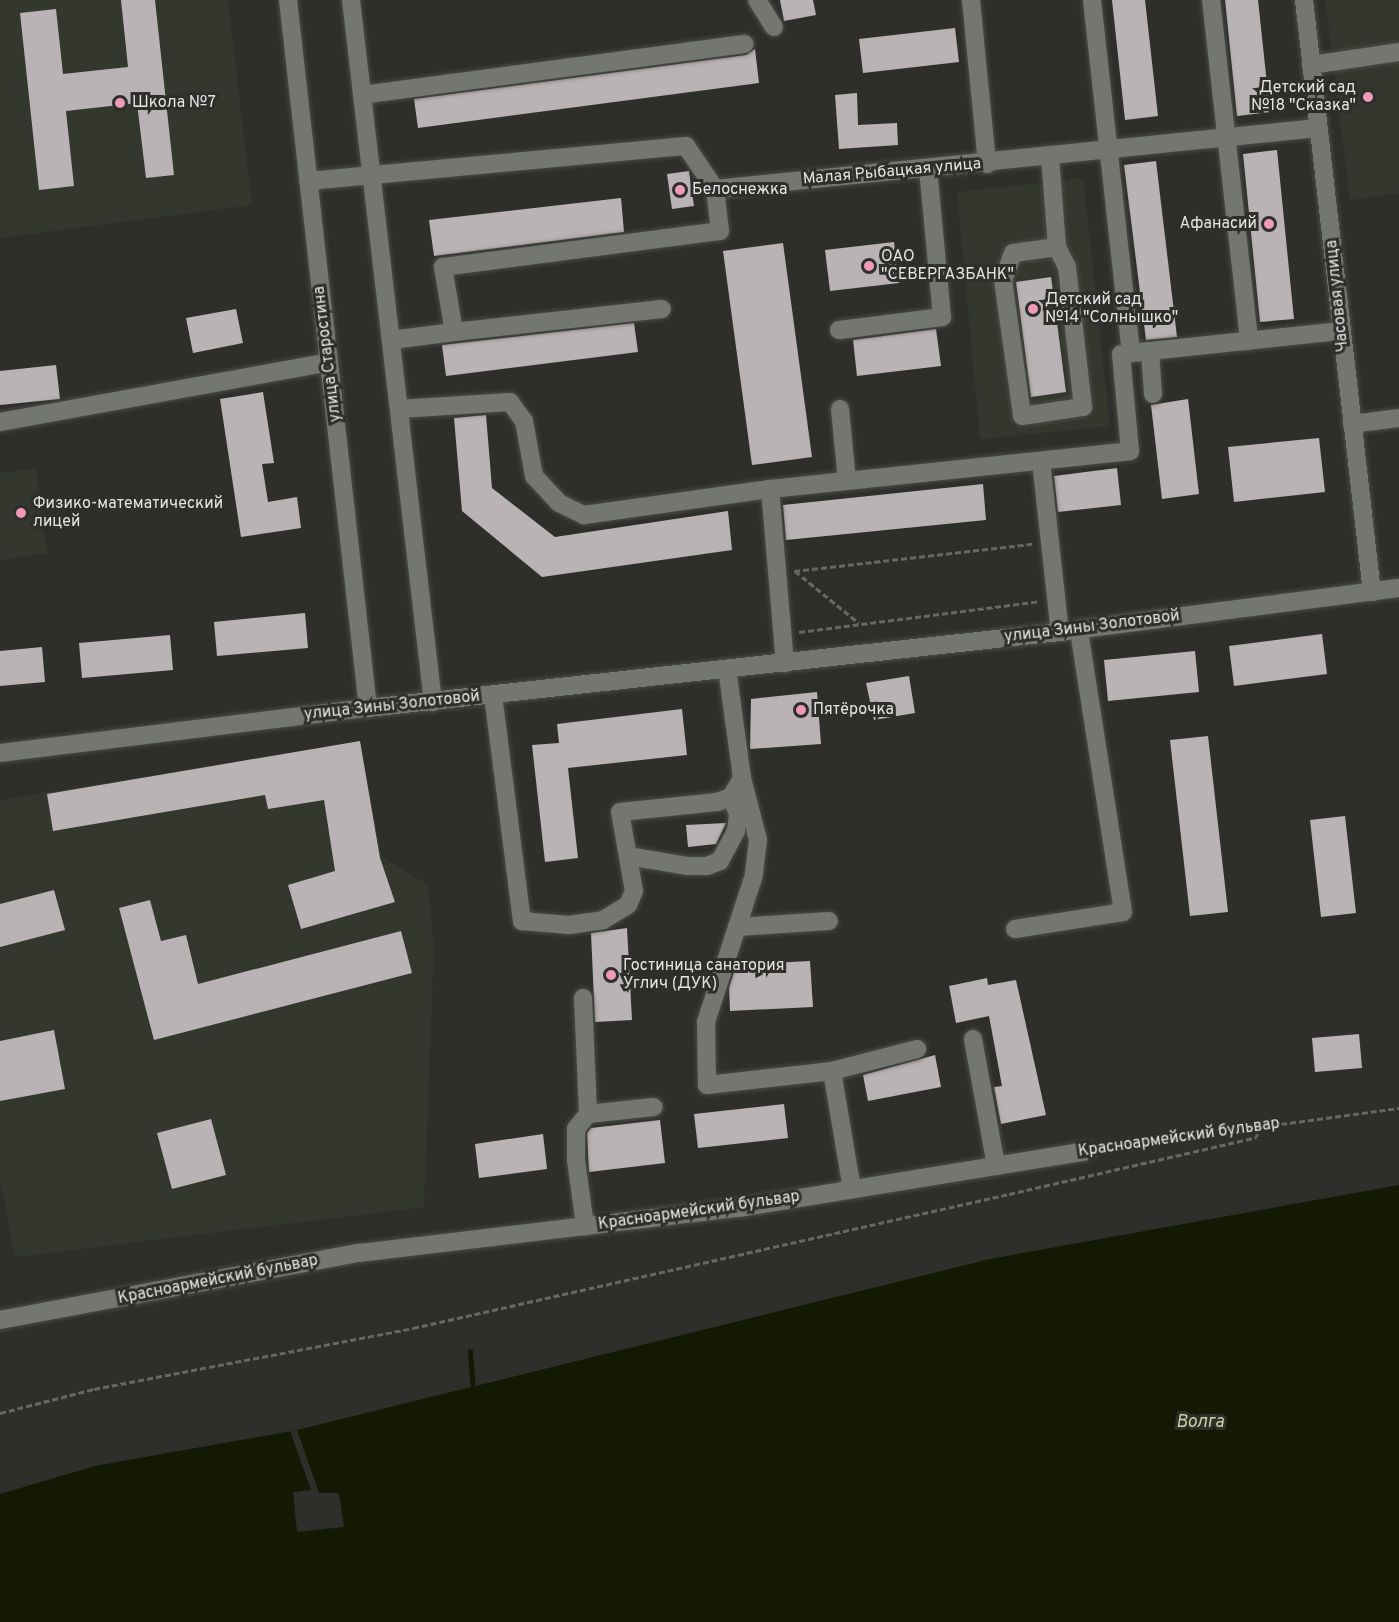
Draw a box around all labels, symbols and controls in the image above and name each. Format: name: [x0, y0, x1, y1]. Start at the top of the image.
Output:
place label: Детский сад №18 "Сказка": [1251, 78, 1356, 116]
marker: Детский сад №18 "Сказка": [1361, 90, 1375, 104]
place label: Школа №7: [132, 93, 216, 113]
marker: Школа №7: [113, 96, 127, 110]
street label: Малая Рыбацкая улица: [802, 155, 982, 189]
place label: Белоснежка: [692, 180, 788, 200]
marker: Белоснежка: [673, 183, 687, 197]
place label: Афанасий: [1179, 214, 1257, 234]
marker: Афанасий: [1262, 217, 1276, 231]
street label: Часовая улица: [1323, 239, 1353, 353]
place label: ОАО "СЕВЕРГАЗБАНК": [881, 247, 1014, 285]
marker: ОАО "СЕВЕРГАЗБАНК": [862, 259, 876, 273]
street label: улица Старостина: [310, 285, 346, 423]
place label: Детский сад №14 "Солнышко": [1045, 290, 1178, 328]
marker: Детский сад №14 "Солнышко": [1026, 302, 1040, 316]
place label: Физико-математический лицей: [33, 494, 223, 532]
marker: Физико-математический лицей: [14, 506, 28, 520]
street label: улица Зины Золотовой: [1003, 607, 1181, 647]
street label: улица Зины Золотовой: [303, 687, 481, 725]
place label: Пятёрочка: [813, 700, 894, 720]
marker: Пятёрочка: [794, 703, 808, 717]
place label: Гостиница санатория Углич (ДУК): [623, 956, 784, 994]
marker: Гостиница санатория Углич (ДУК): [604, 968, 618, 982]
street label: Красноармейский бульвар: [1077, 1114, 1281, 1162]
street label: Красноармейский бульвар: [597, 1187, 801, 1235]
street label: Красноармейский бульвар: [116, 1251, 320, 1309]
water label: Волга: [1176, 1412, 1224, 1434]

